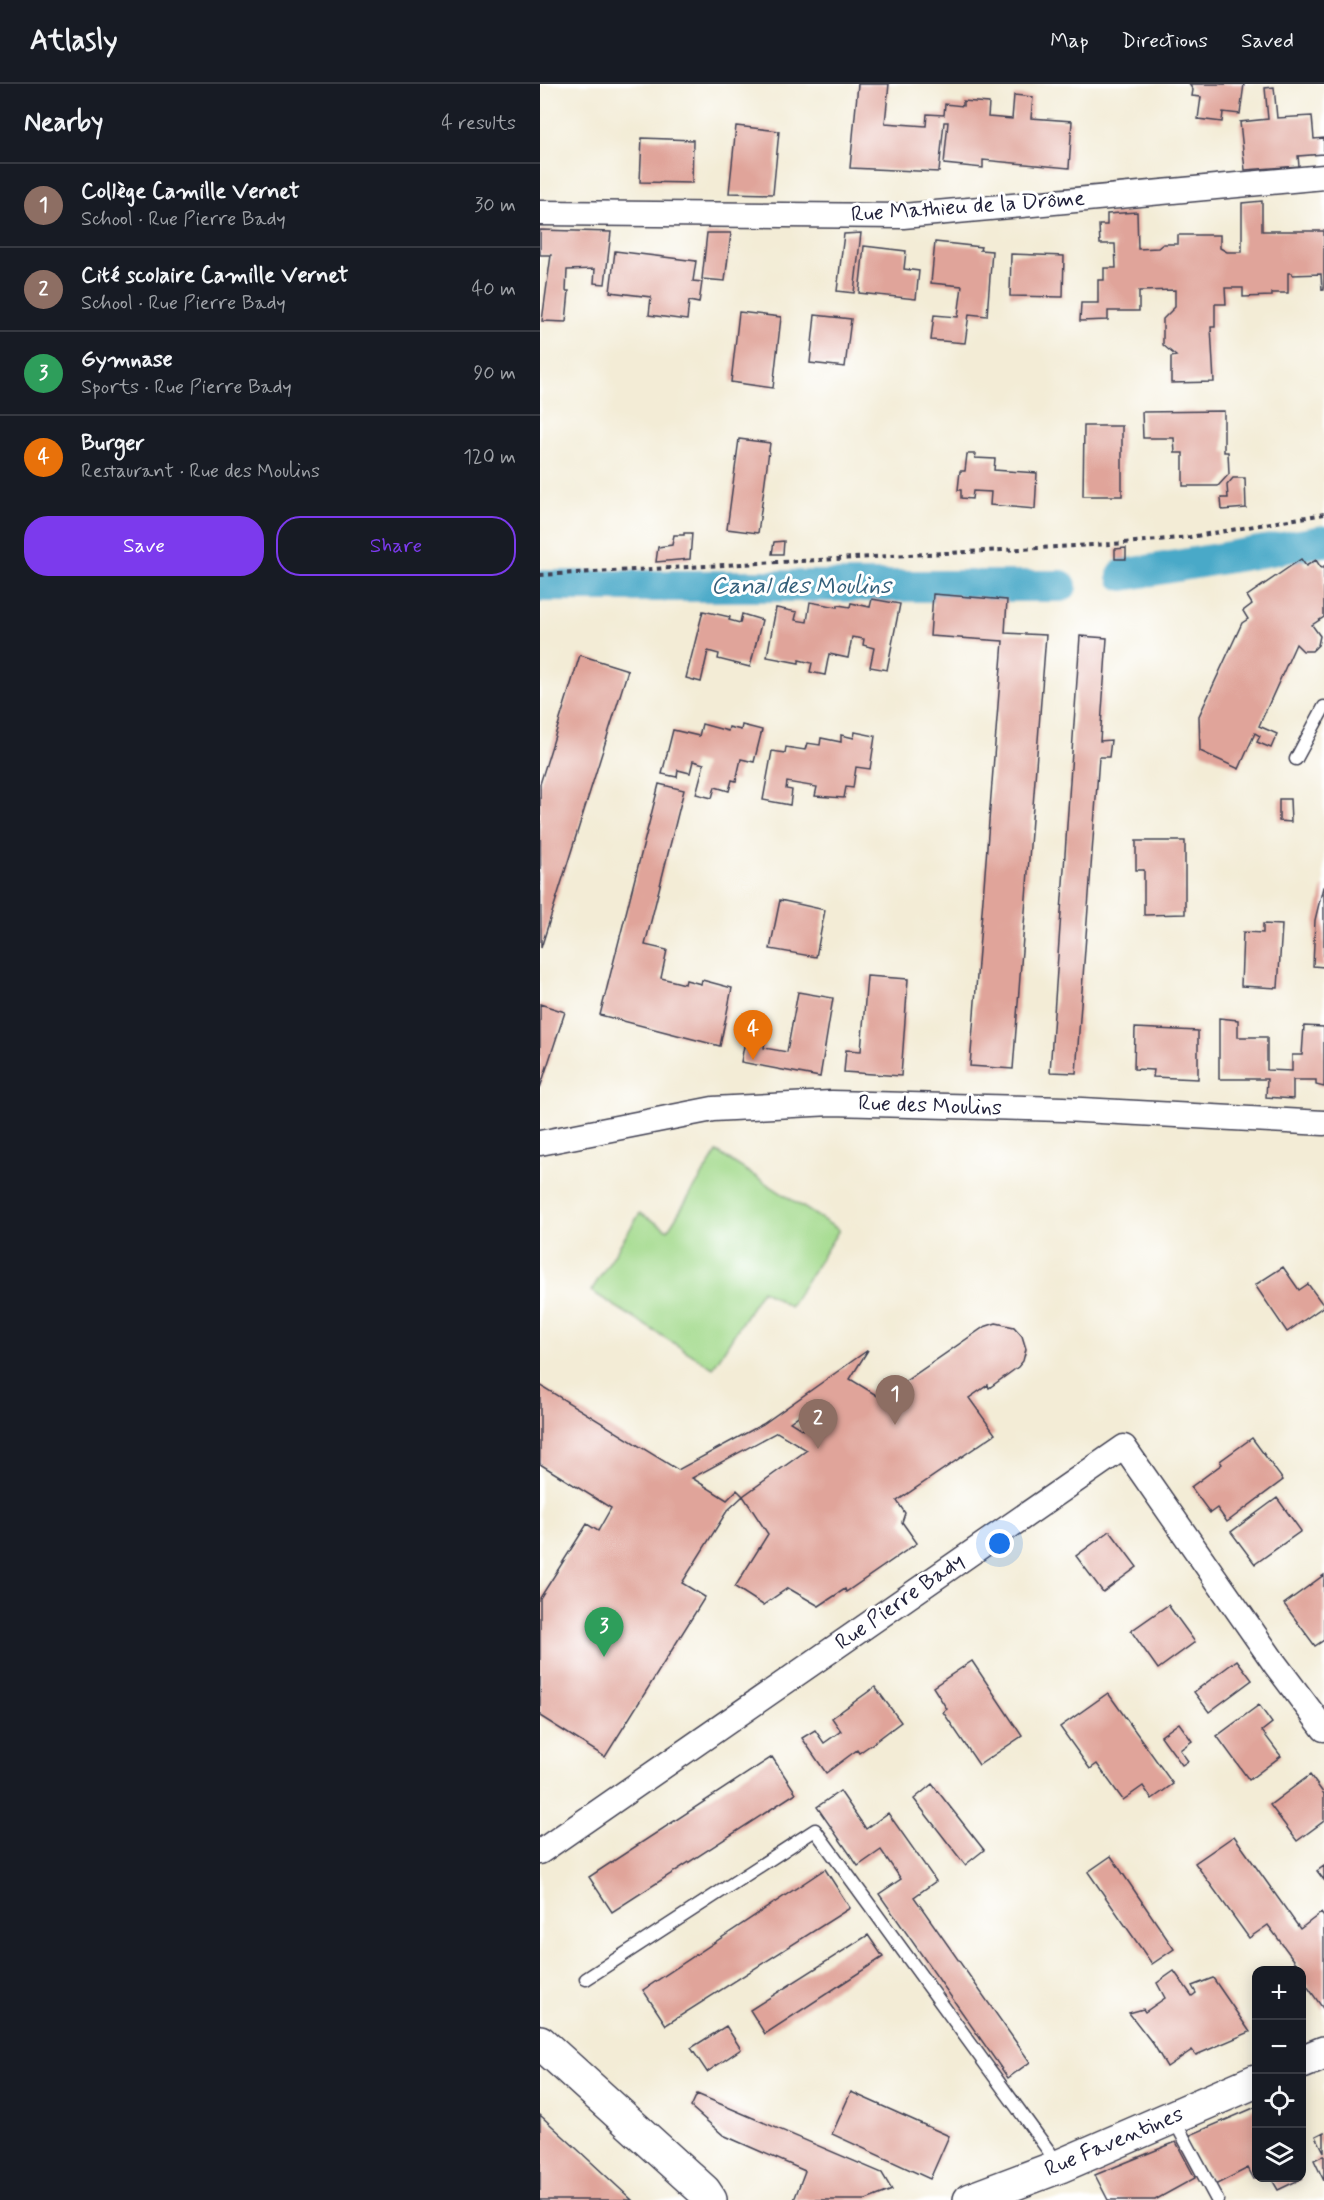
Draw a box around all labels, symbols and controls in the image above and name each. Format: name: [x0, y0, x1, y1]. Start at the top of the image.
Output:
text: Atlasly: [30, 23, 118, 60]
text: Map: [1050, 27, 1089, 55]
text: Directions: [1122, 27, 1208, 55]
text: Saved: [1241, 27, 1294, 55]
text: Nearby: [24, 106, 103, 140]
text: 4 results: [441, 110, 516, 137]
text: Collège Camille Vernet: [81, 178, 300, 206]
street label: Rue Mathieu de la Drôme: [850, 185, 1086, 229]
text: 1: [39, 192, 48, 219]
text: 30 m: [474, 192, 516, 219]
text: School · Rue Pierre Bady: [81, 206, 286, 233]
text: Cité scolaire Camille Vernet: [81, 262, 349, 290]
text: 2: [39, 276, 48, 303]
text: 40 m: [472, 276, 516, 303]
text: School · Rue Pierre Bady: [81, 290, 286, 317]
text: Gymnase: [81, 346, 173, 374]
text: 3: [39, 360, 48, 387]
text: 90 m: [473, 360, 516, 387]
text: Sports · Rue Pierre Bady: [81, 374, 292, 401]
text: Burger: [81, 430, 145, 458]
text: 4: [38, 444, 49, 471]
text: 120 m: [463, 444, 516, 471]
text: Restaurant · Rue des Moulins: [81, 458, 320, 485]
button: Save: [24, 516, 264, 576]
button: Share: [276, 516, 516, 576]
water label: Canal des Moulins: [711, 571, 893, 602]
pin: 4: [734, 1010, 772, 1060]
street label: Rue des Moulins: [858, 1090, 1002, 1123]
pin: 1: [876, 1376, 914, 1425]
pin: 2: [798, 1400, 838, 1449]
your location: [985, 1529, 1014, 1558]
street label: Rue Pierre Bady: [830, 1547, 970, 1657]
pin: 3: [584, 1608, 624, 1657]
map controls: [1252, 1966, 1306, 2182]
button: +: [1252, 1966, 1306, 2020]
button: −: [1252, 2020, 1306, 2074]
button: locate: [1252, 2074, 1306, 2128]
street label: Rue Faventines: [1040, 2100, 1188, 2184]
button: layers: [1252, 2128, 1306, 2182]

